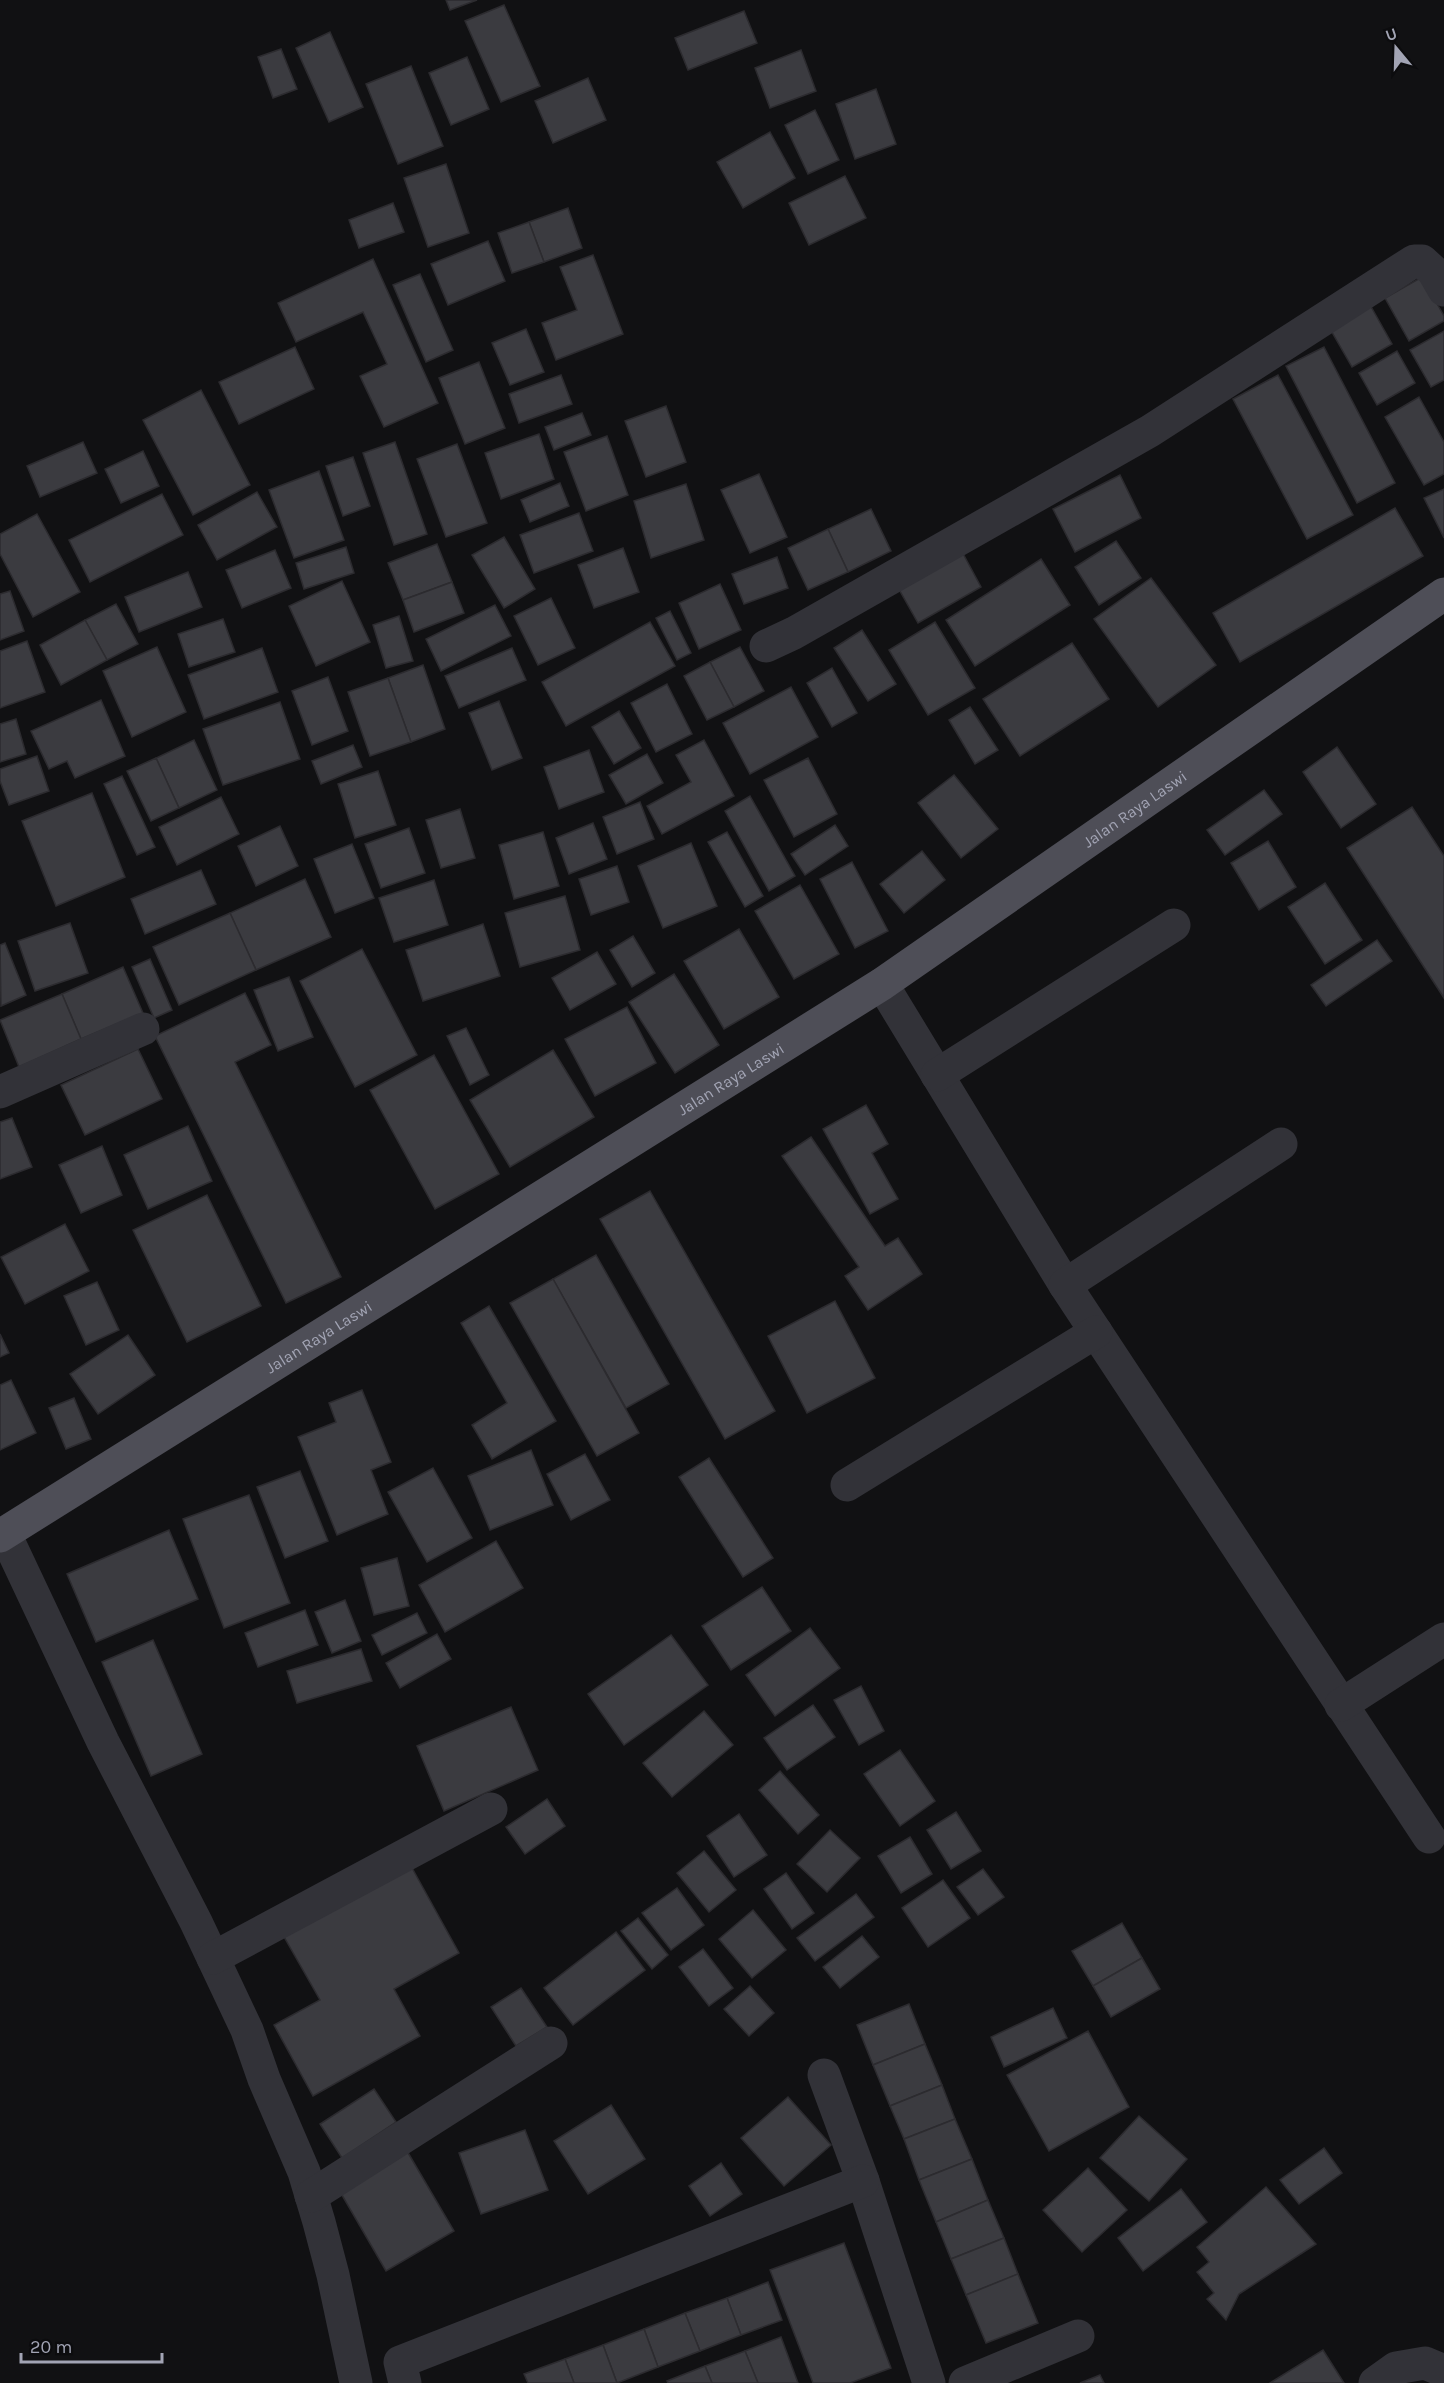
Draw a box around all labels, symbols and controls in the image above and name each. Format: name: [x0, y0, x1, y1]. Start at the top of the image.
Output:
north arrow: [1366, 18, 1426, 78]
text: U: [1383, 24, 1400, 45]
street label: Jalan Raya Laswi: [1079, 767, 1190, 852]
street label: Jalan Raya Laswi: [674, 1039, 788, 1119]
street label: Jalan Raya Laswi: [262, 1297, 376, 1377]
scale bar: [21, 2326, 162, 2364]
text: 20 m: [30, 2336, 72, 2358]

